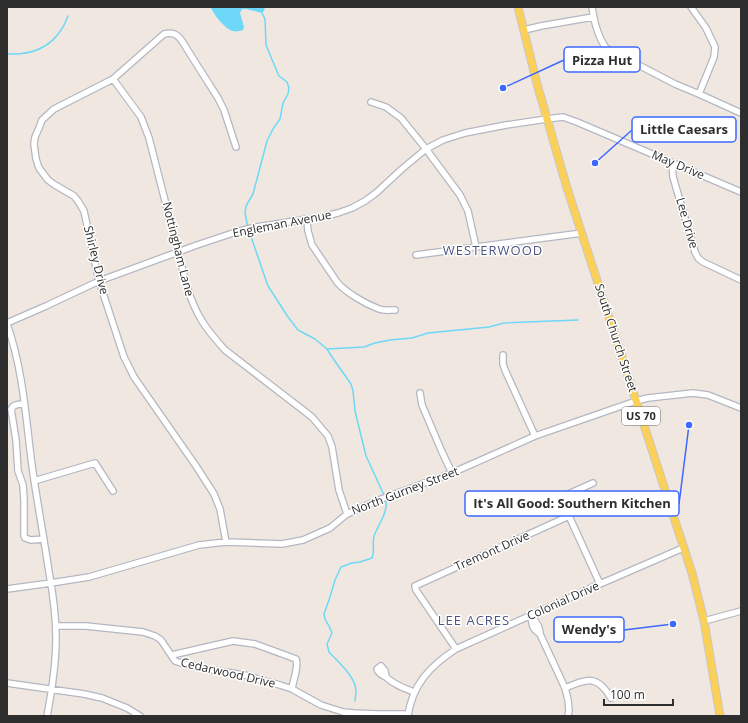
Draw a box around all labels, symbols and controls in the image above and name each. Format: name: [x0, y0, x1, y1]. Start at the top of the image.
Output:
callout: Pizza Hut: [564, 47, 640, 72]
text: Pizza Hut: [572, 51, 632, 69]
callout: Little Caesars: [632, 117, 736, 142]
text: Little Caesars: [640, 120, 728, 138]
street label: May Drive: [649, 146, 708, 183]
street label: Lee Drive: [672, 195, 703, 251]
street label: Nottingham Lane: [159, 200, 199, 298]
street label: Engleman Avenue: [231, 206, 333, 241]
street label: Shirley Drive: [80, 224, 113, 296]
district label: WESTERWOOD: [443, 241, 543, 259]
street label: South Church Street: [591, 282, 642, 394]
road number: US 70: [622, 407, 660, 425]
street label: North Gurney Street: [349, 462, 461, 519]
callout: It's All Good: Southern Kitchen: [465, 491, 679, 516]
text: It's All Good: Southern Kitchen: [473, 494, 671, 512]
street label: Tremont Drive: [451, 526, 532, 575]
street label: Colonial Drive: [524, 577, 602, 624]
district label: LEE ACRES: [438, 611, 510, 629]
callout: Wendy's: [554, 617, 624, 642]
text: Wendy's: [562, 620, 616, 638]
street label: Cedarwood Drive: [179, 653, 277, 692]
scale bar: [604, 681, 673, 707]
text: 100 m: [610, 686, 645, 703]

